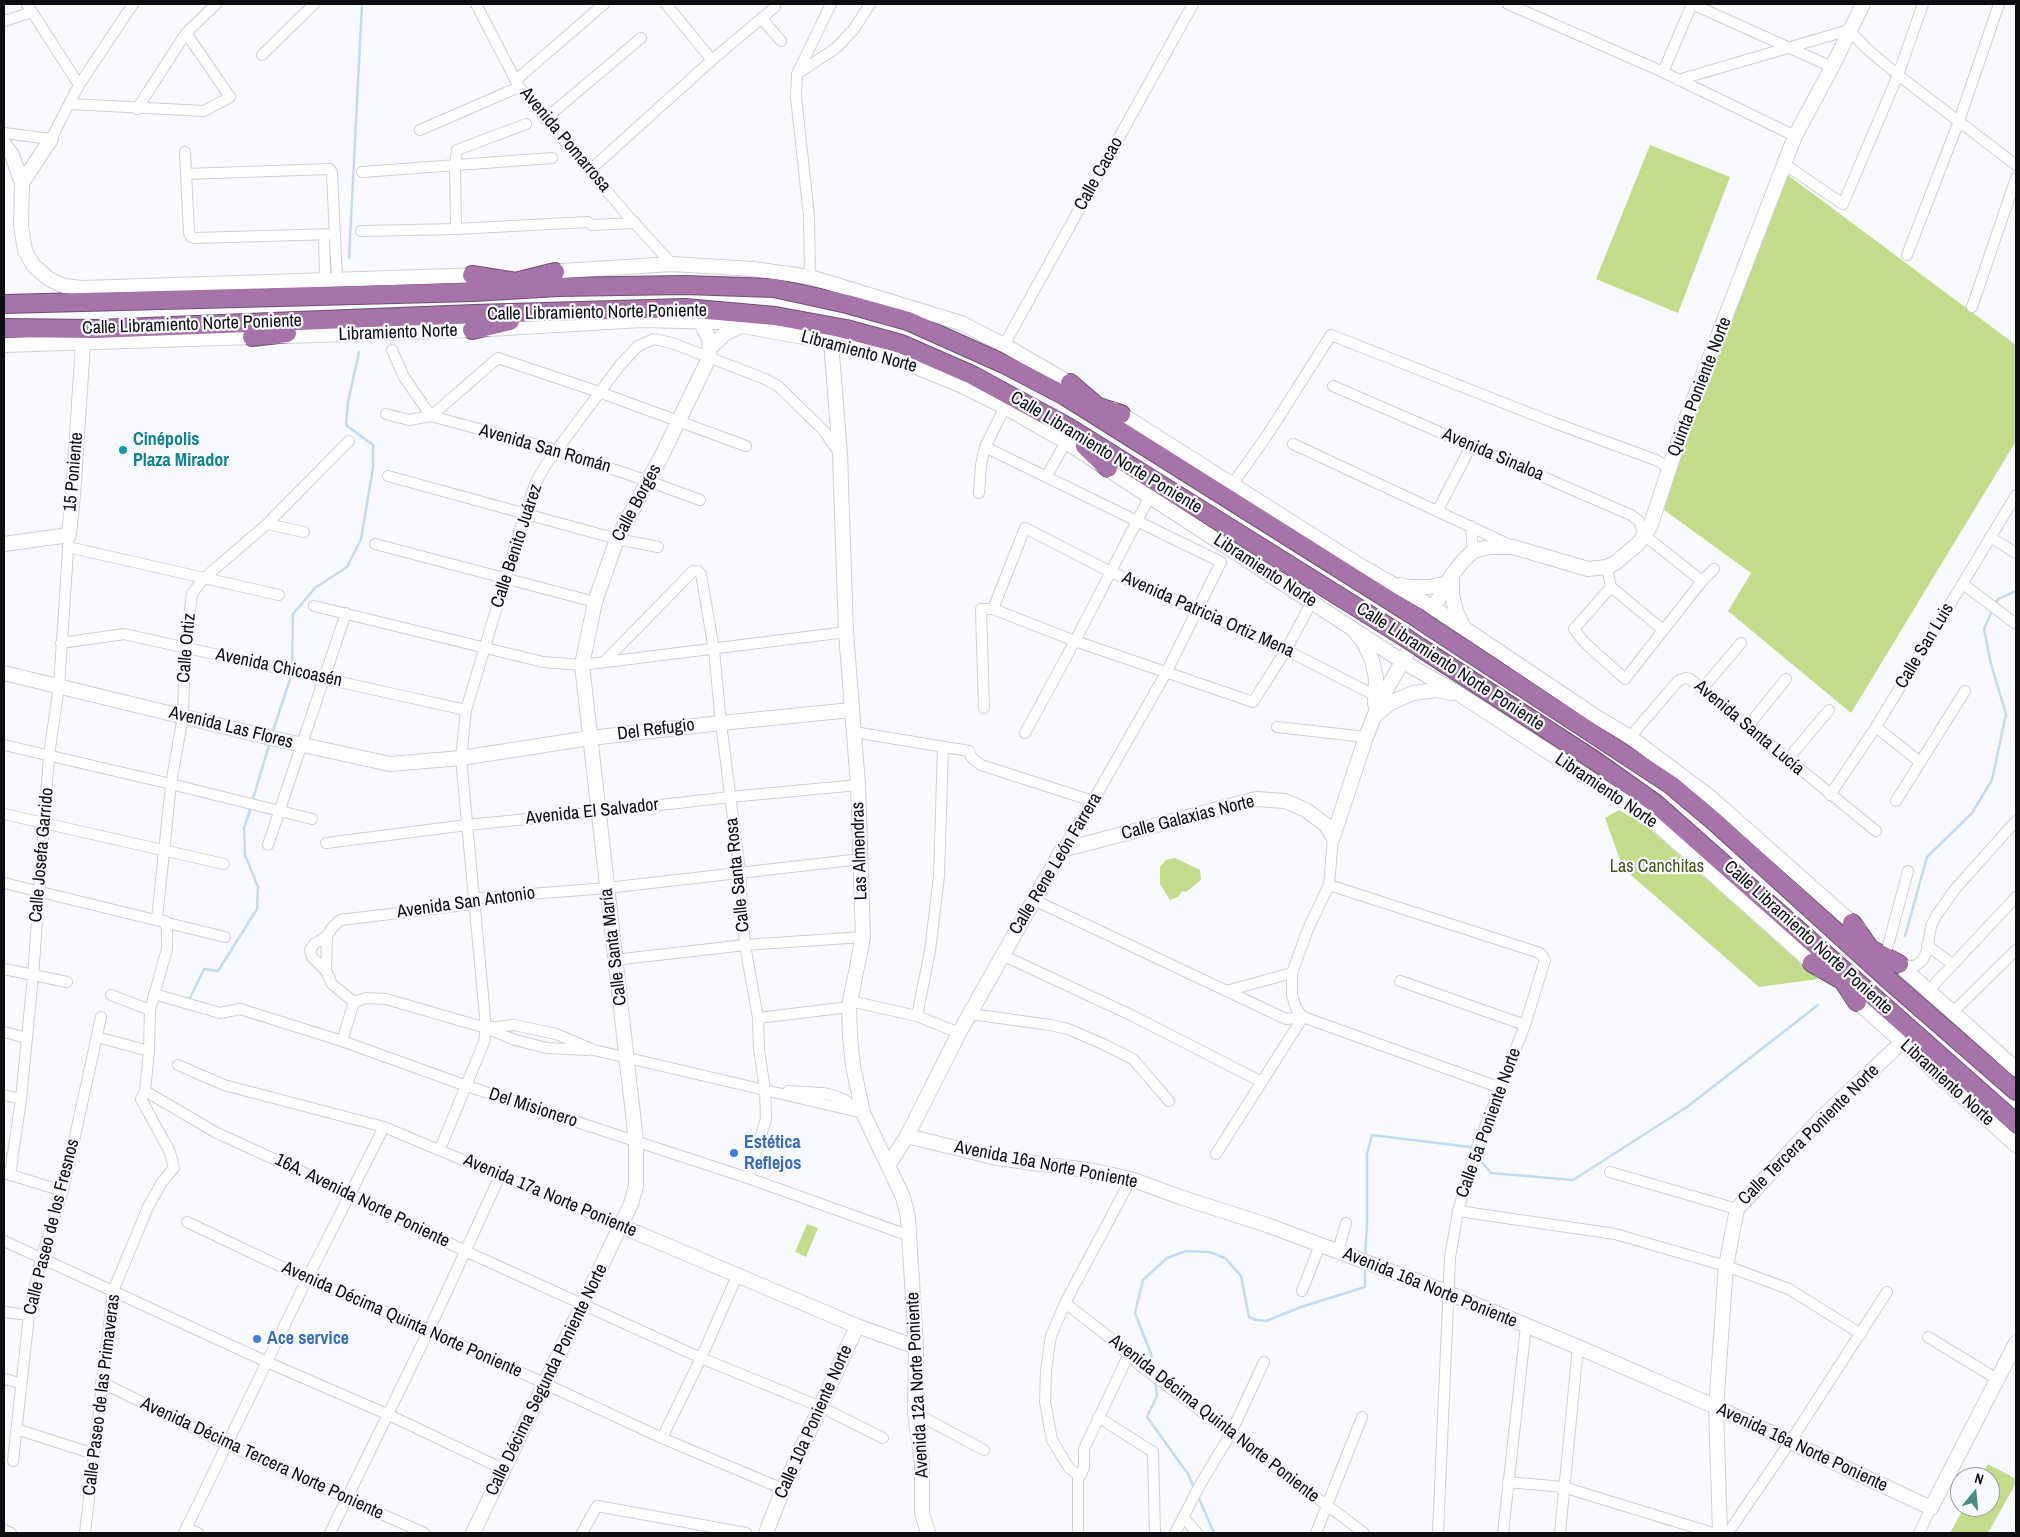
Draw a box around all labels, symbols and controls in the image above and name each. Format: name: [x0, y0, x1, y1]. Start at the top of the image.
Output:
street label: Avenida Pomarrosa: [515, 83, 615, 197]
street label: Calle Cacao: [1070, 134, 1128, 214]
street label: Calle Libramiento Norte Poniente: [487, 300, 707, 326]
street label: Calle Libramiento Norte Poniente: [82, 310, 302, 340]
street label: Quinta Poniente Norte: [1663, 314, 1737, 460]
street label: Libramiento Norte: [338, 320, 458, 346]
street label: Libramiento Norte: [799, 326, 919, 378]
street label: Calle Libramiento Norte Poniente: [1006, 387, 1206, 519]
street label: Avenida San Román: [477, 420, 613, 478]
street label: Avenida Sinaloa: [1439, 424, 1547, 486]
place label: Cinépolis Plaza Mirador: [133, 429, 229, 472]
street label: 15 Poniente: [60, 431, 88, 513]
marker: Cinépolis Plaza Mirador: [117, 444, 129, 456]
street label: Calle Borges: [608, 461, 666, 545]
street label: Calle Benito Juárez: [487, 481, 547, 611]
street label: Libramiento Norte: [1209, 530, 1321, 612]
street label: Avenida Patricia Ortiz Mena: [1119, 567, 1297, 663]
street label: Calle Libramiento Norte Poniente: [1352, 598, 1548, 736]
street label: Calle San Luis: [1891, 599, 1959, 693]
street label: Calle Ortiz: [173, 612, 201, 684]
street label: Avenida Chicoasén: [214, 644, 344, 692]
street label: Avenida Santa Lucía: [1690, 676, 1808, 780]
street label: Avenida Las Flores: [167, 702, 295, 754]
street label: Del Refugio: [616, 715, 696, 745]
street label: Libramiento Norte: [1551, 749, 1661, 833]
street label: Calle Josefa Garrido: [25, 787, 59, 923]
street label: Calle Rene León Farrera: [1005, 789, 1107, 939]
street label: Calle Galaxias Norte: [1119, 791, 1257, 845]
street label: Avenida El Salvador: [524, 794, 660, 830]
street label: Las Almendras: [847, 801, 873, 901]
street label: Calle Santa Rosa: [721, 817, 755, 933]
park label: Las Canchitas: [1610, 856, 1704, 878]
street label: Calle Libramiento Norte Poniente: [1719, 856, 1897, 1020]
street label: Avenida San Antonio: [396, 883, 536, 923]
street label: Calle Santa María: [596, 887, 632, 1007]
street label: Libramiento Norte: [1896, 1035, 1998, 1131]
street label: Calle 5a Poniente Norte: [1452, 1045, 1526, 1201]
street label: Calle Tercera Poniente Norte: [1734, 1060, 1884, 1210]
street label: Del Misionero: [486, 1084, 580, 1132]
place label: Estética Reflejos: [744, 1132, 801, 1174]
street label: Calle Paseo de los Fresnos: [20, 1137, 84, 1317]
street label: Avenida 16a Norte Poniente: [953, 1137, 1139, 1193]
marker: Estética Reflejos: [728, 1147, 740, 1159]
street label: 16A. Avenida Norte Poniente: [271, 1149, 453, 1253]
street label: Avenida 17a Norte Poniente: [460, 1150, 640, 1242]
street label: Avenida 16a Norte Poniente: [1340, 1243, 1520, 1333]
street label: Avenida Décima Quinta Norte Poniente: [279, 1257, 525, 1383]
street label: Calle Décima Segunda Poniente Norte: [481, 1261, 613, 1499]
street label: Avenida 12a Norte Poniente: [902, 1292, 934, 1478]
street label: Calle Paseo de las Primaveras: [79, 1293, 125, 1497]
place label: Ace service: [267, 1328, 349, 1350]
street label: Avenida Décima Quinta Norte Poniente: [1105, 1330, 1323, 1508]
marker: Ace service: [251, 1333, 263, 1345]
street label: Calle 10a Poniente Norte: [770, 1342, 858, 1502]
street label: Avenida Décima Tercera Norte Poniente: [137, 1393, 387, 1525]
street label: Avenida 16a Norte Poniente: [1713, 1399, 1891, 1497]
north arrow: [1950, 1467, 2000, 1517]
text: N: [1972, 1469, 1986, 1488]

